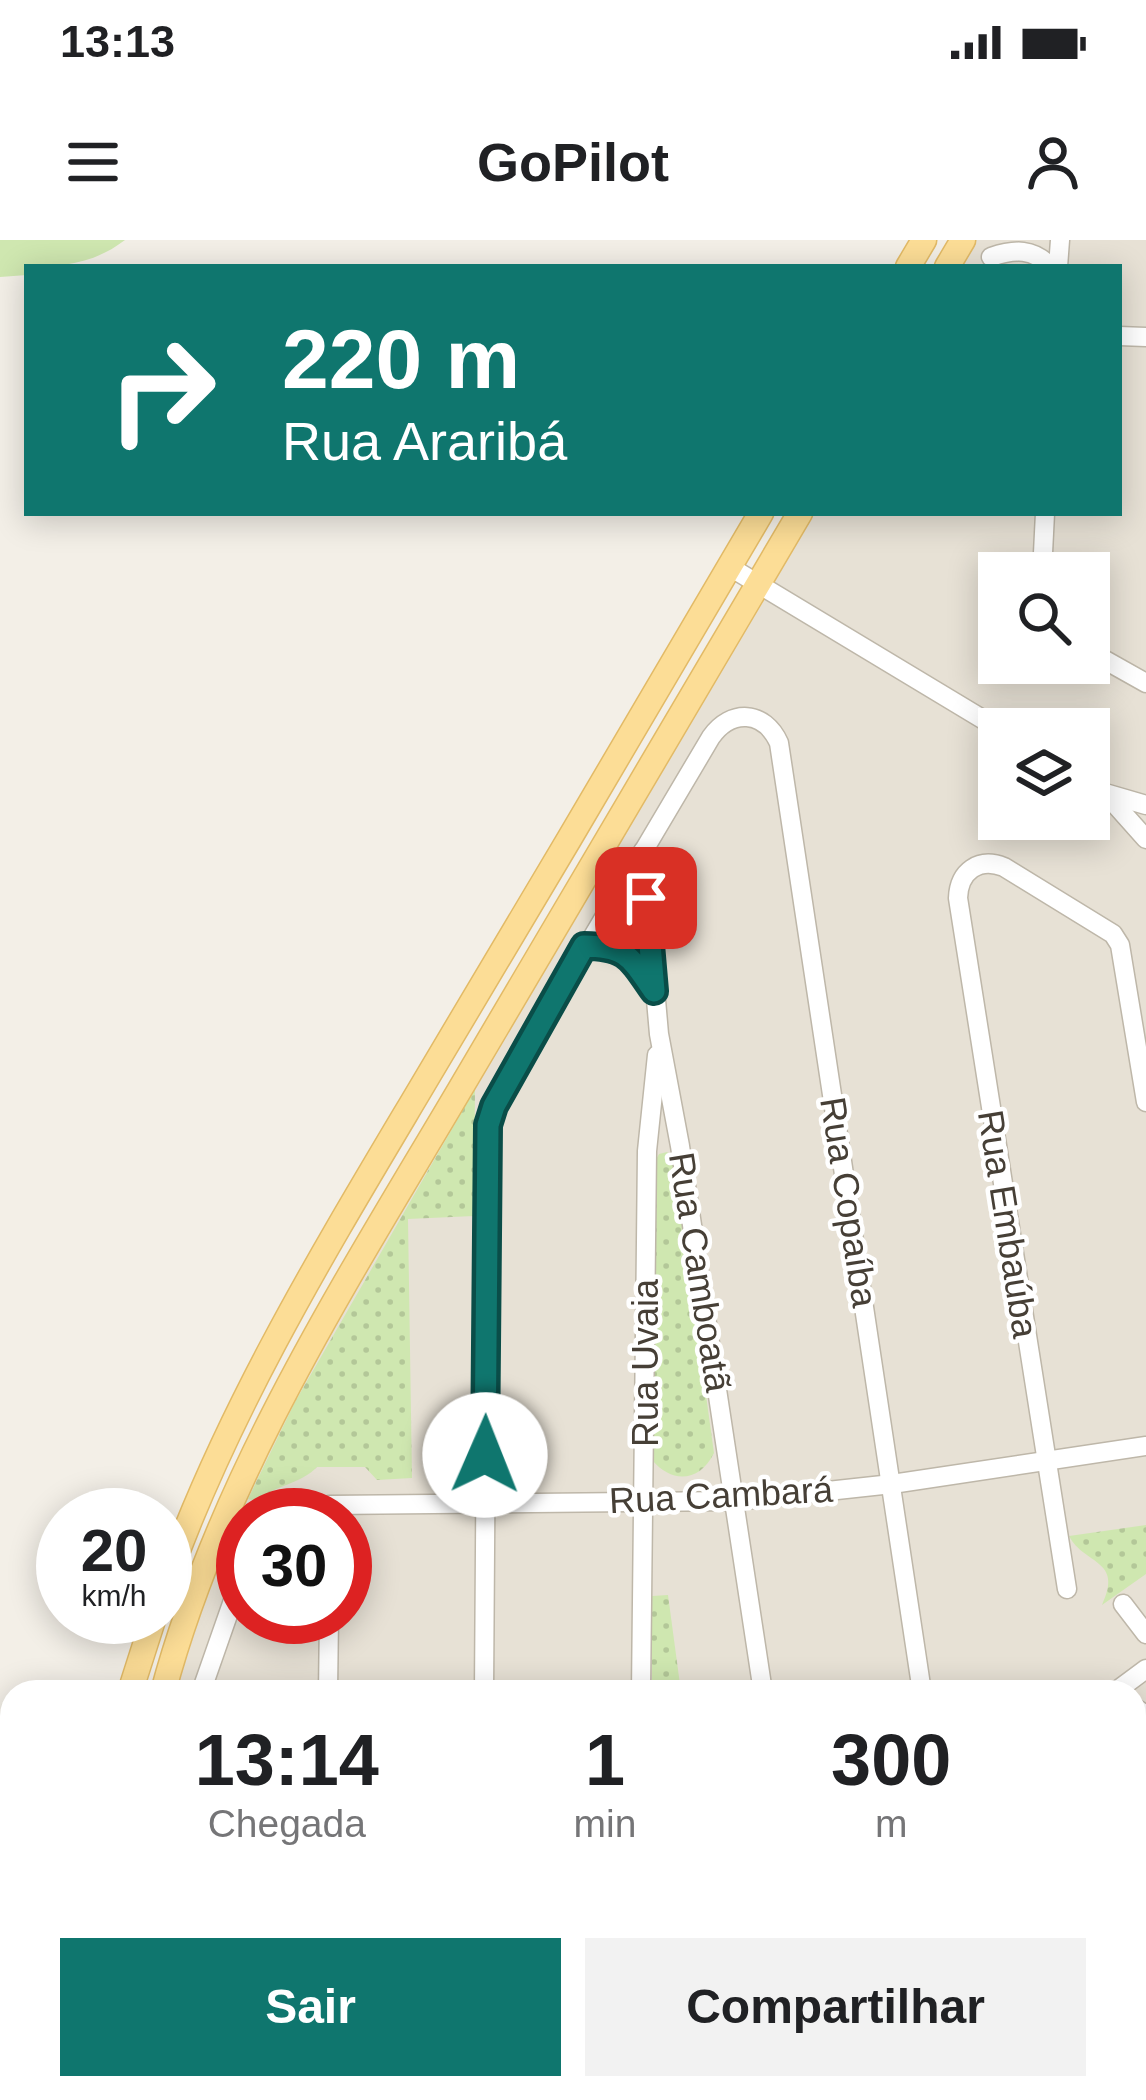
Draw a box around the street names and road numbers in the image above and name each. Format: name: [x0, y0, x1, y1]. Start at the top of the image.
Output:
street label: Rua Copaíba: [812, 1094, 886, 1311]
street label: Rua Embaúba: [970, 1107, 1046, 1342]
street label: Rua Camboatã: [661, 1149, 739, 1396]
street label: Rua Uvaia: [625, 1278, 666, 1447]
street label: Rua Cambará: [608, 1469, 835, 1521]

